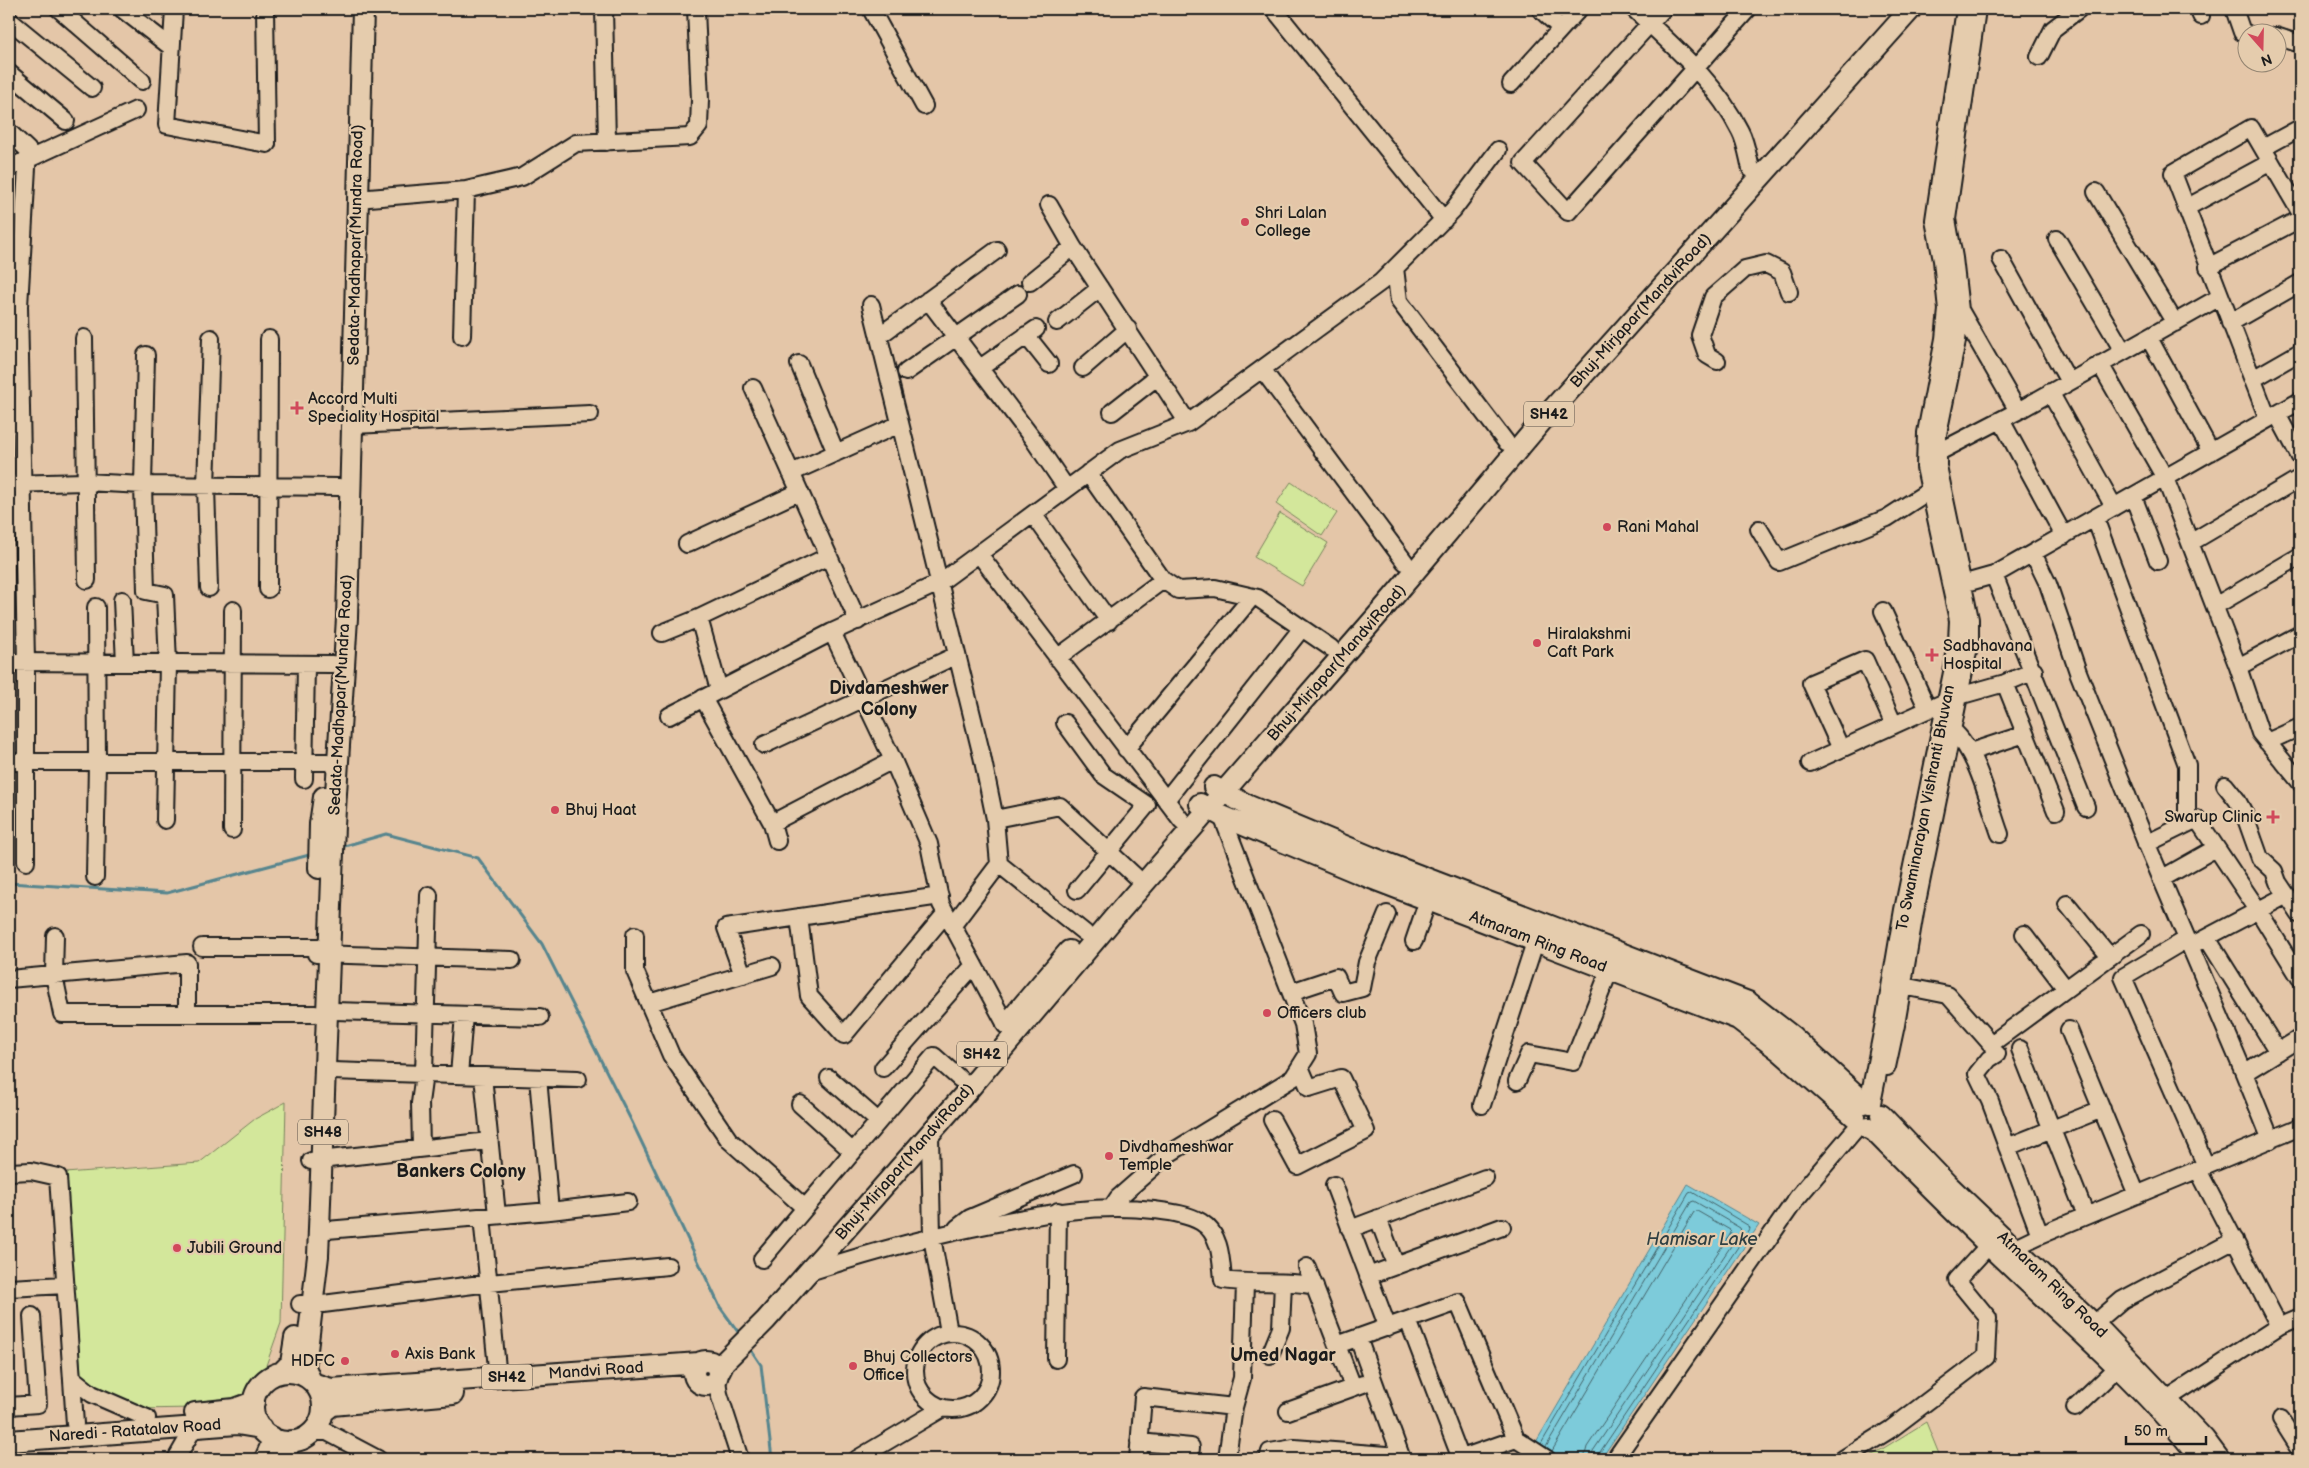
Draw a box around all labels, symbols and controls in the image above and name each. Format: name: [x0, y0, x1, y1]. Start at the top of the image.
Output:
north arrow: [2236, 22, 2286, 72]
text: N: [2258, 50, 2274, 70]
street label: Sedata-Madhapar(Mundra Road): [344, 124, 368, 366]
place label: Shri Lalan College: [1255, 204, 1327, 241]
marker: Shri Lalan College: [1239, 216, 1251, 228]
street label: Bhuj-Mirjapar(MandviRoad): [1567, 230, 1716, 392]
place label: Accord Multi Speciality Hospital: [308, 390, 439, 427]
marker: Accord Multi Speciality Hospital: [290, 401, 304, 415]
road number: SH42: [1524, 402, 1574, 426]
place label: Rani Mahal: [1617, 518, 1699, 537]
marker: Rani Mahal: [1601, 521, 1613, 533]
street label: Sedata-Madhapar(Mundra Road): [325, 574, 357, 816]
street label: Bhuj-Mirjapar(MandviRoad): [1264, 581, 1410, 745]
place label: Hiralakshmi Caft Park: [1547, 625, 1631, 662]
marker: Hiralakshmi Caft Park: [1531, 637, 1543, 649]
place label: Sadbhavana Hospital: [1943, 637, 2032, 674]
marker: Sadbhavana Hospital: [1925, 648, 1939, 662]
district label: Divdameshwer Colony: [829, 678, 950, 720]
street label: To Swaminarayan Vishranti Bhuvan: [1893, 684, 1959, 932]
place label: Bhuj Haat: [565, 801, 637, 820]
marker: Bhuj Haat: [549, 804, 561, 816]
place label: Swarup Clinic: [2164, 808, 2262, 827]
marker: Swarup Clinic: [2266, 810, 2280, 824]
street label: Atmaram Ring Road: [1467, 907, 1609, 977]
place label: Officers club: [1277, 1004, 1367, 1023]
marker: Officers club: [1261, 1007, 1273, 1019]
road number: SH42: [957, 1042, 1007, 1066]
street label: Bhuj-Mirjapar(MandviRoad): [832, 1080, 978, 1244]
road number: SH48: [298, 1120, 348, 1144]
place label: Divdhameshwar Temple: [1119, 1138, 1233, 1175]
marker: Divdhameshwar Temple: [1103, 1150, 1115, 1162]
district label: Bankers Colony: [396, 1161, 526, 1182]
street label: Atmaram Ring Road: [1993, 1228, 2111, 1342]
water label: Hamisar Lake: [1646, 1229, 1758, 1250]
place label: Jubili Ground: [187, 1239, 282, 1258]
marker: Jubili Ground: [171, 1242, 183, 1254]
place label: Axis Bank: [405, 1345, 475, 1364]
district label: Umed Nagar: [1230, 1345, 1337, 1366]
marker: Axis Bank: [389, 1348, 401, 1360]
place label: Bhuj Collectors Office: [863, 1348, 973, 1385]
place label: HDFC: [291, 1352, 335, 1371]
marker: HDFC: [339, 1355, 351, 1367]
street label: Mandvi Road: [548, 1358, 644, 1384]
marker: Bhuj Collectors Office: [847, 1360, 859, 1372]
road number: SH42: [482, 1364, 532, 1390]
scale bar: [2126, 1413, 2206, 1445]
street label: Naredi - Ratatalav Road: [48, 1415, 222, 1447]
text: 50 m: [2134, 1422, 2168, 1441]

